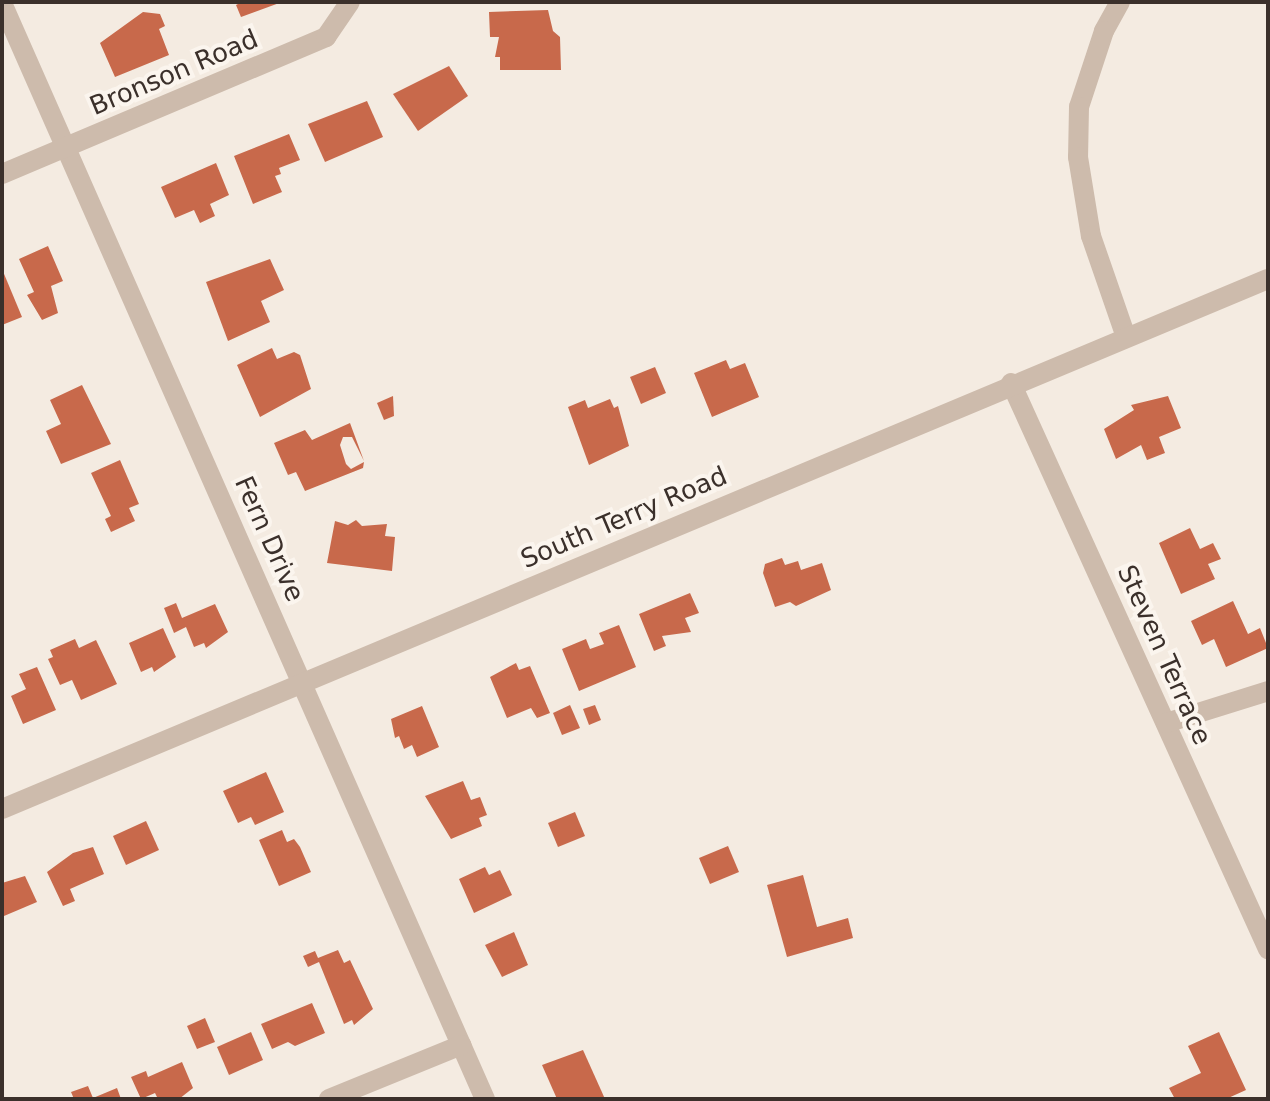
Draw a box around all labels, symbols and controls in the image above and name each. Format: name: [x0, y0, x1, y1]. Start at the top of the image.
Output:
street label: Bronson Road: [85, 24, 263, 122]
street label: South Terry Road: [516, 460, 732, 576]
street label: Fern Drive: [228, 472, 310, 606]
street label: Steven Terrace: [1110, 560, 1218, 750]

